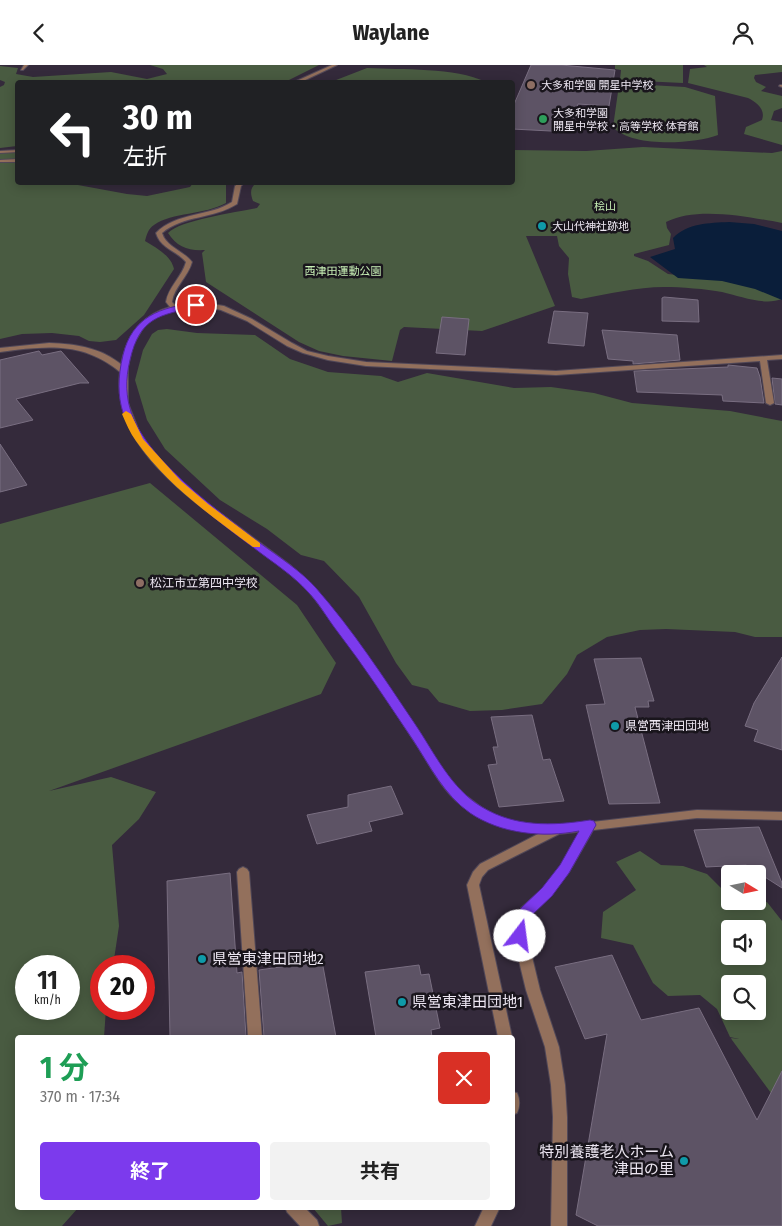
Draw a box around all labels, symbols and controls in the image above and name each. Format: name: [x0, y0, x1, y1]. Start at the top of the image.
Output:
icon: back: [25, 19, 53, 47]
text: Waylane: [353, 19, 429, 46]
icon: person: [729, 19, 757, 47]
marker: 大多和学園 開星中学校: [525, 79, 537, 91]
place label: 大多和学園 開星中学校: [541, 79, 654, 92]
text: 30 m: [123, 96, 193, 138]
icon: left: [40, 100, 105, 165]
place label: 大多和学園 開星中学校・高等学校 体育館: [553, 107, 699, 133]
marker: 大多和学園 開星中学校・高等学校 体育館: [537, 113, 549, 125]
text: 左折: [123, 143, 167, 170]
park label: 桧山: [594, 200, 616, 213]
marker: 大山代神社跡地: [536, 220, 548, 232]
place label: 大山代神社跡地: [552, 220, 629, 233]
park label: 西津田運動公園: [305, 265, 382, 278]
pin: [175, 284, 217, 326]
icon: arrive: [182, 291, 210, 319]
place label: 松江市立第四中学校: [150, 576, 258, 590]
marker: 松江市立第四中学校: [134, 577, 146, 589]
place label: 県営西津田団地: [625, 719, 709, 733]
marker: 県営西津田団地: [609, 720, 621, 732]
north arrow: [721, 865, 766, 910]
map controls: [721, 865, 766, 1020]
position arrow: [493, 909, 545, 961]
button: sound: [721, 920, 766, 965]
place label: 県営東津田団地2: [212, 950, 324, 968]
marker: 県営東津田団地2: [196, 953, 208, 965]
speed limit sign: 20: [90, 955, 155, 1020]
text: 11: [37, 966, 58, 996]
button: search: [721, 975, 766, 1020]
text: km/h: [34, 993, 61, 1007]
place label: 県営東津田団地1: [412, 993, 523, 1011]
marker: 県営東津田団地1: [396, 996, 408, 1008]
text: 1 分: [40, 1050, 89, 1086]
button: close: [438, 1052, 490, 1104]
text: 370 m · 17:34: [40, 1087, 120, 1106]
button: 終了: [40, 1142, 260, 1200]
button: 共有: [270, 1142, 490, 1200]
place label: 特別養護老人ホーム 津田の里: [539, 1143, 674, 1178]
marker: 特別養護老人ホーム 津田の里: [678, 1155, 690, 1167]

